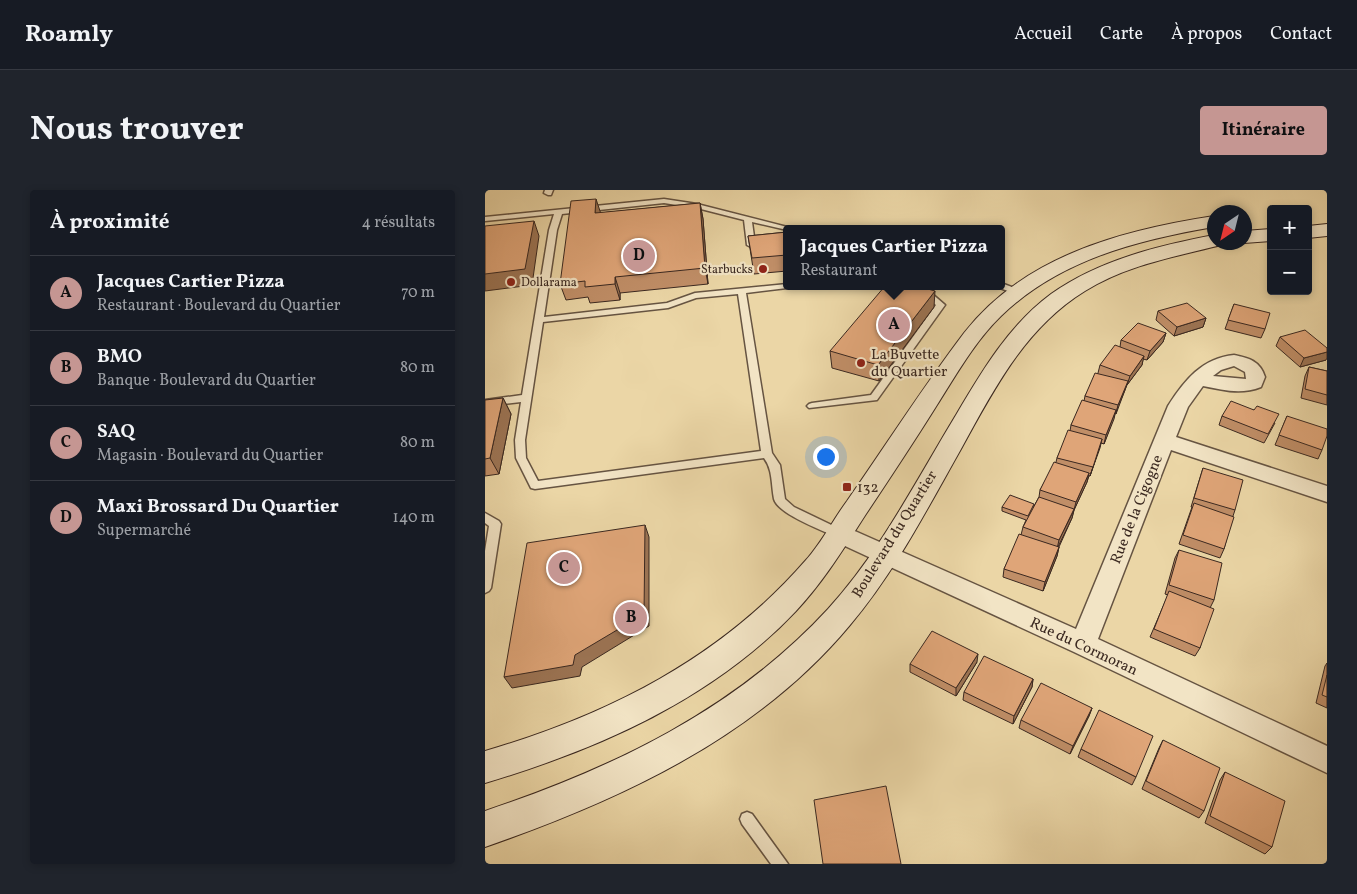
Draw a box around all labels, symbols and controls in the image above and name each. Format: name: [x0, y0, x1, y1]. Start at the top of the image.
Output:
text: Roamly: [25, 18, 113, 52]
text: Accueil: [1014, 22, 1072, 47]
text: Carte: [1100, 22, 1143, 47]
text: À propos: [1171, 22, 1242, 47]
text: Contact: [1270, 22, 1332, 47]
text: Nous trouver: [30, 106, 244, 154]
button: Itinéraire: [1200, 106, 1327, 155]
north arrow: [1207, 205, 1252, 250]
map controls: [1267, 205, 1312, 295]
button: +: [1267, 205, 1312, 250]
text: À proximité: [50, 208, 169, 237]
text: 4 résultats: [361, 212, 435, 234]
popup: [783, 225, 1005, 290]
text: Jacques Cartier Pizza: [800, 234, 988, 260]
pin: D: [623, 237, 655, 275]
button: −: [1267, 250, 1312, 295]
text: Restaurant: [800, 260, 878, 282]
place label: Starbucks: [701, 262, 753, 278]
marker: Starbucks: [757, 263, 769, 275]
text: Jacques Cartier Pizza: [97, 269, 285, 295]
place label: Dollarama: [521, 275, 577, 291]
marker: Dollarama: [505, 276, 517, 288]
text: A: [60, 282, 72, 304]
text: 70 m: [401, 282, 435, 304]
text: Restaurant · Boulevard du Quartier: [97, 295, 340, 317]
pin: A: [878, 306, 910, 344]
text: BMO: [97, 344, 142, 370]
place label: La Buvette du Quartier: [871, 345, 947, 383]
text: B: [61, 357, 71, 379]
text: 80 m: [400, 357, 435, 379]
marker: La Buvette du Quartier: [855, 357, 867, 369]
text: Banque · Boulevard du Quartier: [97, 370, 316, 392]
text: SAQ: [97, 419, 135, 445]
text: C: [61, 432, 71, 454]
text: 80 m: [400, 432, 435, 454]
your location: [813, 444, 839, 470]
text: Magasin · Boulevard du Quartier: [97, 445, 323, 467]
street label: Rue de la Cigogne: [1106, 452, 1169, 567]
street label: Boulevard du Quartier: [848, 467, 943, 603]
place label: 132: [857, 478, 879, 499]
marker: 132: [841, 481, 853, 493]
text: Maxi Brossard Du Quartier: [97, 494, 339, 520]
text: D: [60, 507, 72, 529]
text: 140 m: [393, 507, 435, 529]
text: Supermarché: [97, 520, 191, 542]
pin: C: [548, 549, 580, 587]
pin: B: [615, 599, 647, 637]
street label: Rue du Cormoran: [1026, 613, 1141, 682]

